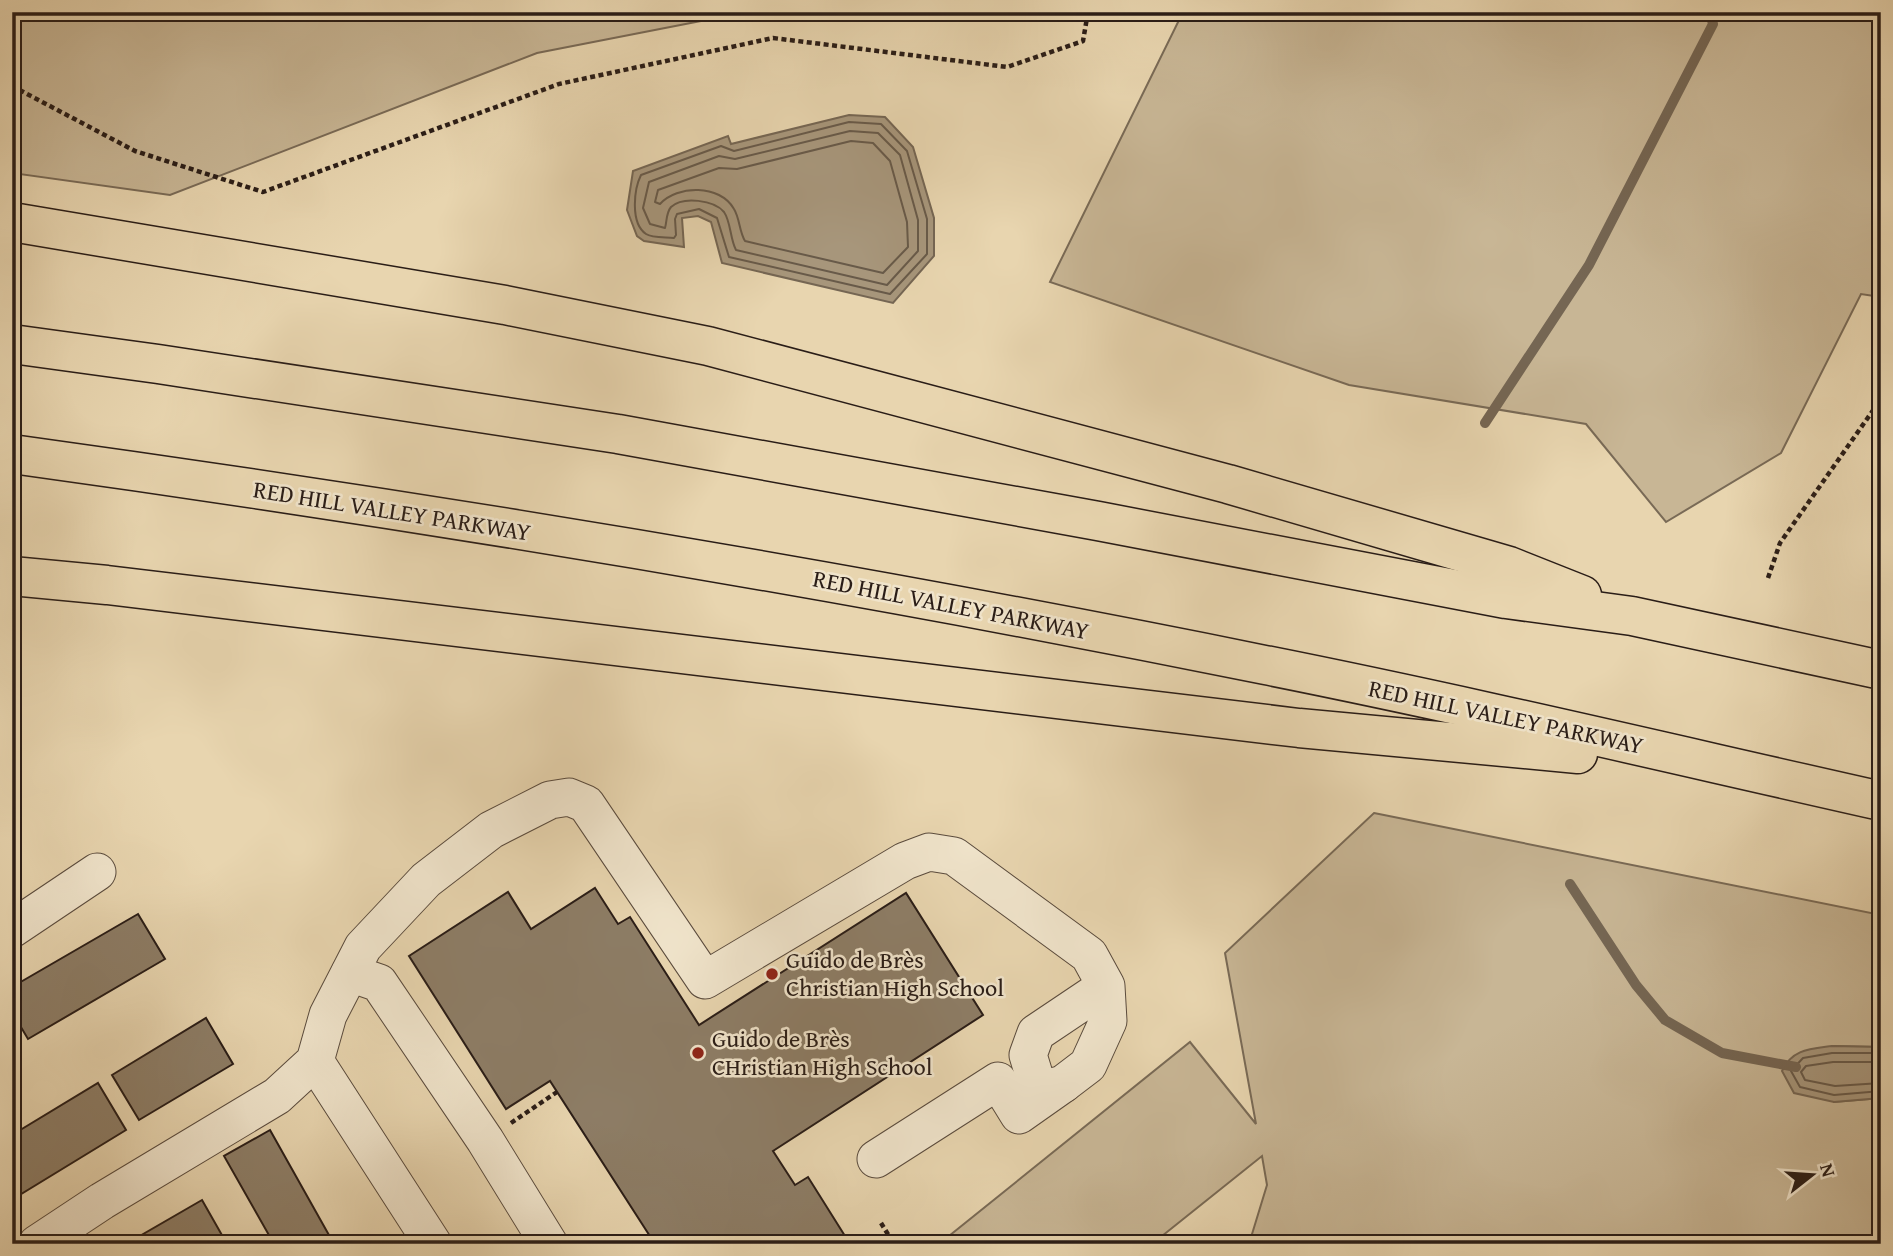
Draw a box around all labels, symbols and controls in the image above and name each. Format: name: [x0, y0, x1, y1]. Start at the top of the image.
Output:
street label: RED HILL VALLEY PARKWAY: [251, 471, 533, 550]
street label: RED HILL VALLEY PARKWAY: [810, 561, 1092, 648]
street label: RED HILL VALLEY PARKWAY: [1365, 670, 1647, 763]
place label: Guido de Brès Christian High School: [786, 942, 1004, 1005]
marker: Guido de Brès Christian High School: [764, 966, 780, 982]
place label: Guido de Brès CHristian High School: [712, 1021, 933, 1084]
marker: Guido de Brès CHristian High School: [690, 1045, 706, 1061]
north arrow: [1778, 1140, 1848, 1210]
text: N: [1813, 1160, 1844, 1180]

